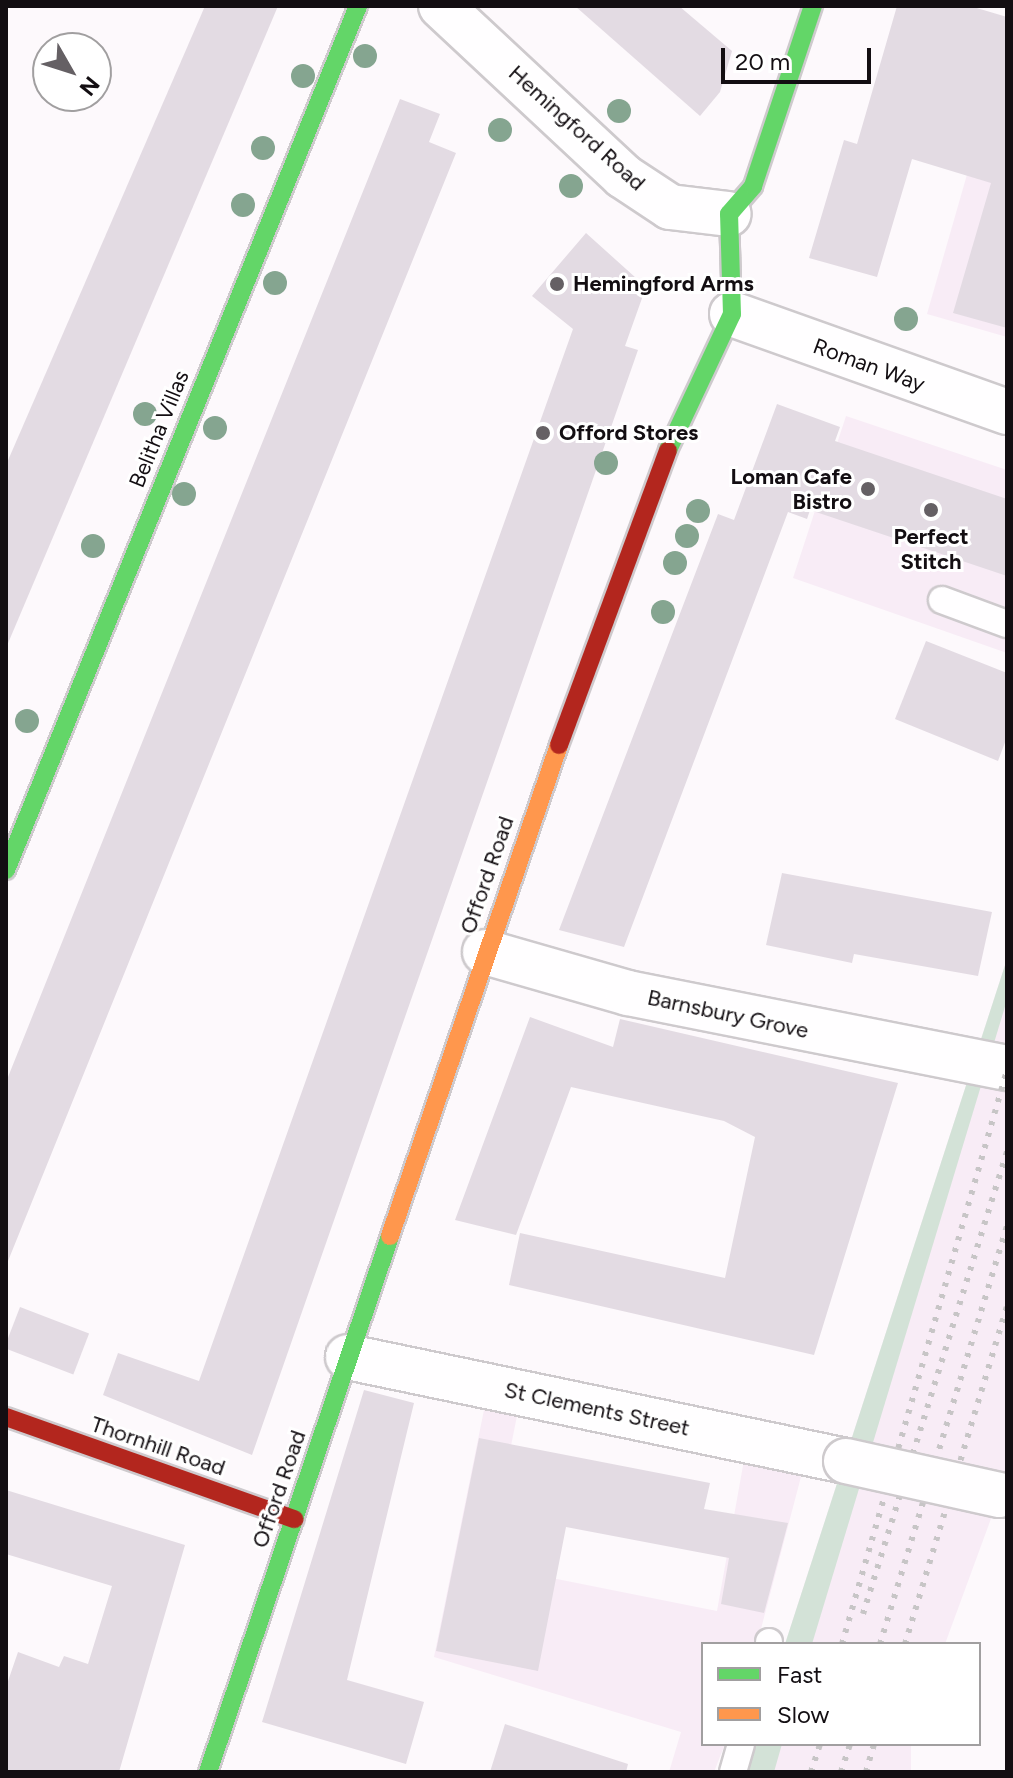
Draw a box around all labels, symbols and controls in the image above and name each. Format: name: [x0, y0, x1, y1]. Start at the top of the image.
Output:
north arrow: [32, 32, 112, 112]
scale bar: [725, 32, 875, 82]
text: 20 m: [735, 47, 790, 76]
street label: Hemingford Road: [503, 60, 651, 196]
text: N: [74, 71, 105, 101]
place label: Hemingford Arms: [573, 271, 754, 297]
marker: Hemingford Arms: [548, 275, 566, 293]
street label: Roman Way: [809, 333, 929, 397]
street label: Belitha Villas: [124, 367, 194, 491]
place label: Offord Stores: [559, 420, 698, 446]
marker: Offord Stores: [534, 424, 552, 442]
place label: Loman Cafe Bistro: [731, 463, 852, 514]
marker: Loman Cafe Bistro: [859, 480, 877, 498]
marker: Perfect Stitch: [922, 501, 940, 519]
place label: Perfect Stitch: [894, 523, 968, 574]
street label: Offord Road: [455, 813, 519, 937]
street label: Barnsbury Grove: [645, 984, 811, 1044]
street label: St Clements Street: [502, 1376, 692, 1442]
street label: Thornhill Road: [88, 1411, 228, 1481]
street label: Offord Road: [247, 1427, 311, 1551]
legend: [701, 1642, 981, 1746]
text: Fast: [777, 1660, 822, 1689]
text: Slow: [777, 1700, 829, 1729]

